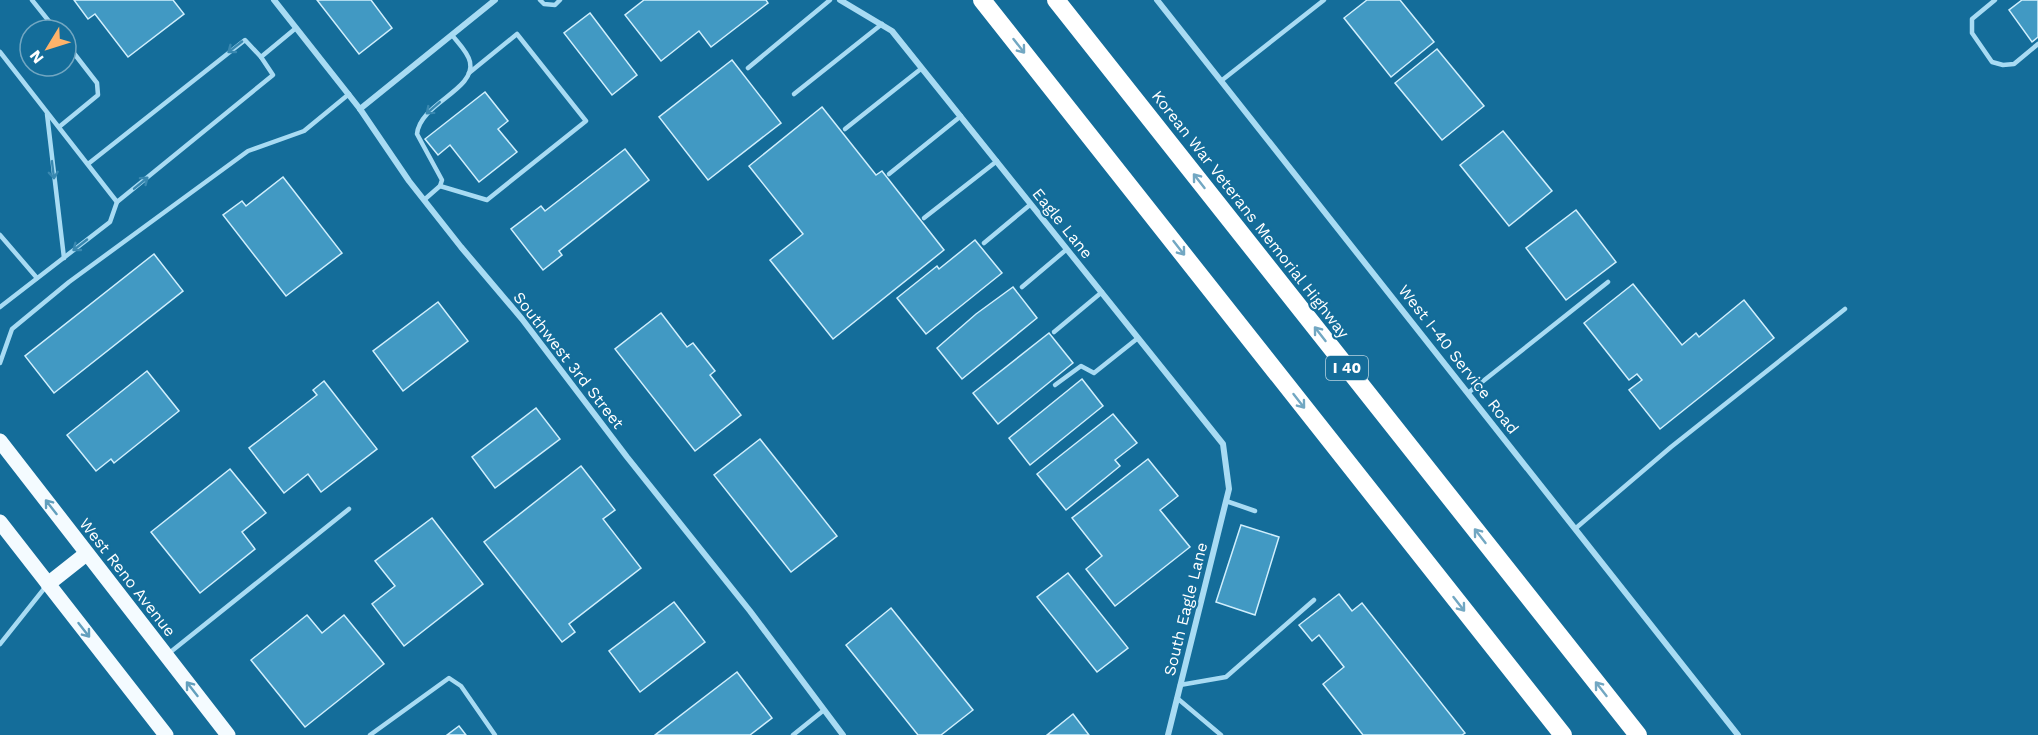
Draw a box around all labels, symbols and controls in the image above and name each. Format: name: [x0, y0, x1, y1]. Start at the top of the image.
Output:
north arrow: [18, 18, 78, 78]
one-way arrow: [1012, 38, 1025, 54]
one-way arrow: [227, 41, 243, 54]
text: N: [25, 46, 48, 67]
street label: Korean War Veterans Memorial Highway: [1148, 87, 1354, 343]
one-way arrow: [425, 100, 441, 114]
one-way arrow: [48, 159, 59, 179]
one-way arrow: [1193, 173, 1206, 189]
one-way arrow: [133, 176, 149, 189]
street label: Eagle Lane: [1028, 184, 1097, 262]
one-way arrow: [72, 238, 88, 251]
one-way arrow: [1172, 240, 1185, 256]
street label: West I-40 Service Road: [1394, 281, 1523, 438]
street label: Southwest 3rd Street: [509, 288, 628, 433]
one-way arrow: [1314, 326, 1327, 342]
road number: I 40: [1326, 356, 1368, 380]
one-way arrow: [1293, 393, 1306, 409]
one-way arrow: [44, 500, 57, 516]
street label: West Reno Avenue: [75, 514, 180, 640]
one-way arrow: [1474, 528, 1487, 544]
street label: South Eagle Lane: [1160, 540, 1211, 678]
one-way arrow: [1453, 596, 1466, 612]
one-way arrow: [78, 622, 91, 638]
one-way arrow: [186, 681, 199, 697]
one-way arrow: [1595, 681, 1608, 697]

